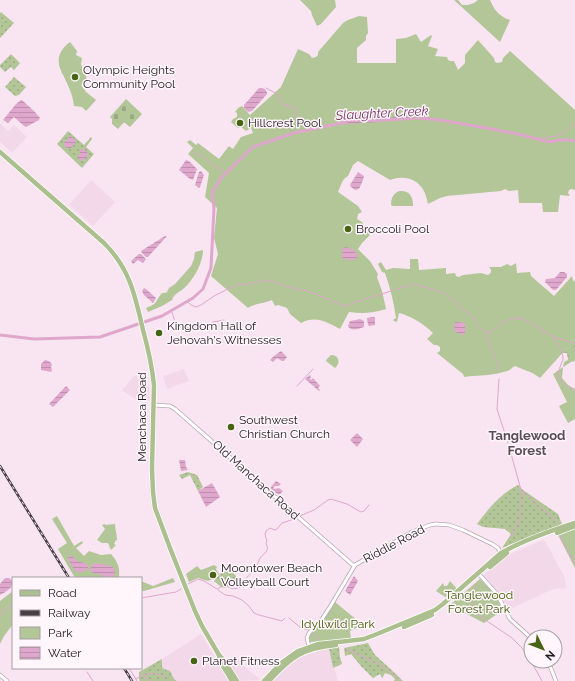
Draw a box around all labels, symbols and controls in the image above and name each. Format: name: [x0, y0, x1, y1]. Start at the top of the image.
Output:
place label: Olympic Heights Community Pool: [83, 63, 176, 91]
marker: Olympic Heights Community Pool: [70, 72, 80, 82]
water label: Slaughter Creek: [334, 103, 429, 123]
place label: Hillcrest Pool: [248, 116, 322, 130]
marker: Hillcrest Pool: [235, 118, 245, 128]
place label: Broccoli Pool: [356, 222, 430, 236]
marker: Broccoli Pool: [343, 224, 353, 234]
place label: Kingdom Hall of Jehovah's Witnesses: [167, 319, 282, 347]
marker: Kingdom Hall of Jehovah's Witnesses: [154, 328, 164, 338]
street label: Menchaca Road: [135, 372, 149, 462]
place label: Southwest Christian Church: [239, 413, 330, 441]
marker: Southwest Christian Church: [226, 422, 236, 432]
district label: Tanglewood Forest: [488, 428, 566, 458]
street label: Old Manchaca Road: [210, 437, 302, 523]
street label: Riddle Road: [361, 522, 427, 566]
place label: Moontower Beach Volleyball Court: [221, 561, 322, 589]
marker: Moontower Beach Volleyball Court: [208, 570, 218, 580]
legend: [12, 577, 142, 669]
text: Road: [48, 586, 77, 600]
park label: Tanglewood Forest Park: [445, 588, 513, 616]
text: Railway: [48, 606, 91, 620]
park label: Idyllwild Park: [301, 617, 376, 631]
text: Park: [48, 626, 73, 640]
north arrow: [523, 629, 563, 669]
text: Water: [48, 646, 82, 660]
text: N: [542, 648, 558, 663]
place label: Planet Fitness: [202, 654, 280, 668]
marker: Planet Fitness: [189, 656, 199, 666]

